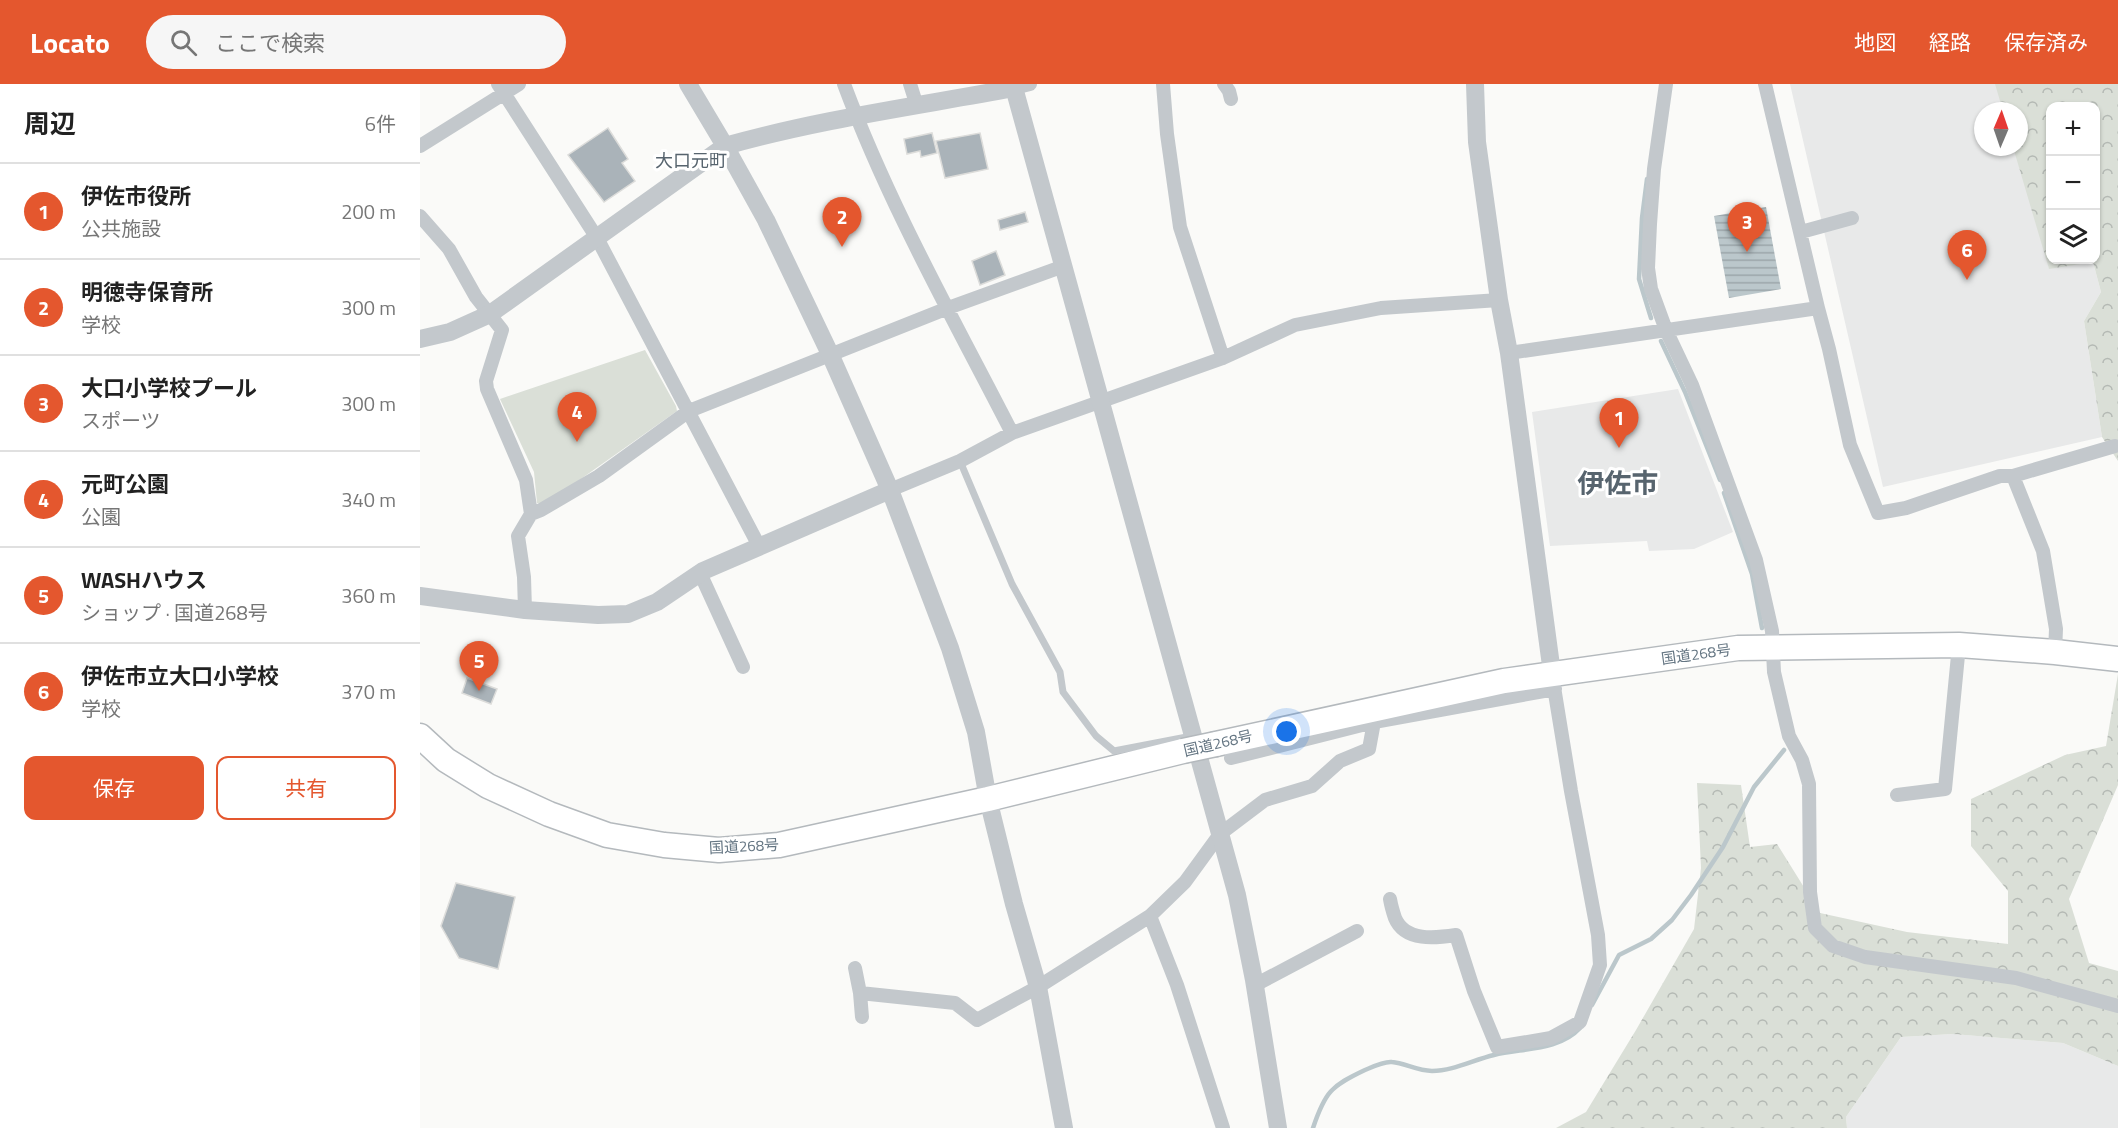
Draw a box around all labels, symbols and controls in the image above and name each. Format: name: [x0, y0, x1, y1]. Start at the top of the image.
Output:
search box: [146, 15, 566, 69]
text: Locato: [30, 21, 110, 64]
icon: search: [167, 26, 200, 59]
text: ここで検索: [215, 26, 325, 60]
text: 地図: [1854, 26, 1896, 58]
text: 経路: [1929, 26, 1971, 58]
text: 保存済み: [2004, 26, 2088, 58]
north arrow: [1974, 102, 2028, 156]
map controls: [2046, 102, 2100, 264]
button: +: [2046, 102, 2100, 156]
text: 周辺: [24, 104, 76, 143]
text: 6件: [365, 108, 396, 139]
district label: 大口元町: [655, 147, 727, 174]
button: −: [2046, 156, 2100, 210]
text: 伊佐市役所: [81, 179, 191, 213]
text: 1: [38, 196, 49, 227]
text: 200 m: [341, 196, 396, 227]
pin: 2: [822, 198, 862, 247]
pin: 3: [1728, 202, 1766, 252]
button: layers: [2046, 210, 2100, 264]
text: 公共施設: [81, 213, 161, 244]
pin: 6: [1948, 230, 1986, 280]
text: 明徳寺保育所: [81, 275, 213, 309]
text: 2: [38, 292, 49, 323]
text: 300 m: [341, 292, 396, 323]
text: 学校: [81, 309, 121, 340]
text: 大口小学校プール: [81, 371, 257, 405]
text: 3: [38, 388, 49, 419]
text: 300 m: [341, 388, 396, 419]
pin: 4: [558, 392, 596, 442]
pin: 1: [1600, 398, 1638, 448]
text: スポーツ: [81, 405, 161, 436]
district label: 伊佐市: [1578, 462, 1659, 503]
text: 元町公園: [81, 467, 169, 501]
text: 4: [38, 484, 49, 515]
text: 340 m: [341, 484, 396, 515]
text: 公園: [81, 501, 121, 532]
text: WASHハウス: [81, 563, 207, 597]
text: 5: [38, 580, 49, 611]
text: 360 m: [341, 580, 396, 611]
text: ショップ · 国道268号: [81, 597, 268, 628]
street label: 国道268号: [1660, 638, 1732, 670]
pin: 5: [460, 642, 498, 691]
text: 伊佐市立大口小学校: [81, 659, 279, 693]
text: 6: [38, 676, 49, 707]
text: 370 m: [341, 676, 396, 707]
text: 学校: [81, 693, 121, 724]
your location: [1272, 717, 1301, 746]
street label: 国道268号: [1181, 724, 1255, 762]
button: 保存: [24, 756, 204, 820]
button: 共有: [216, 756, 396, 820]
street label: 国道268号: [708, 833, 780, 859]

